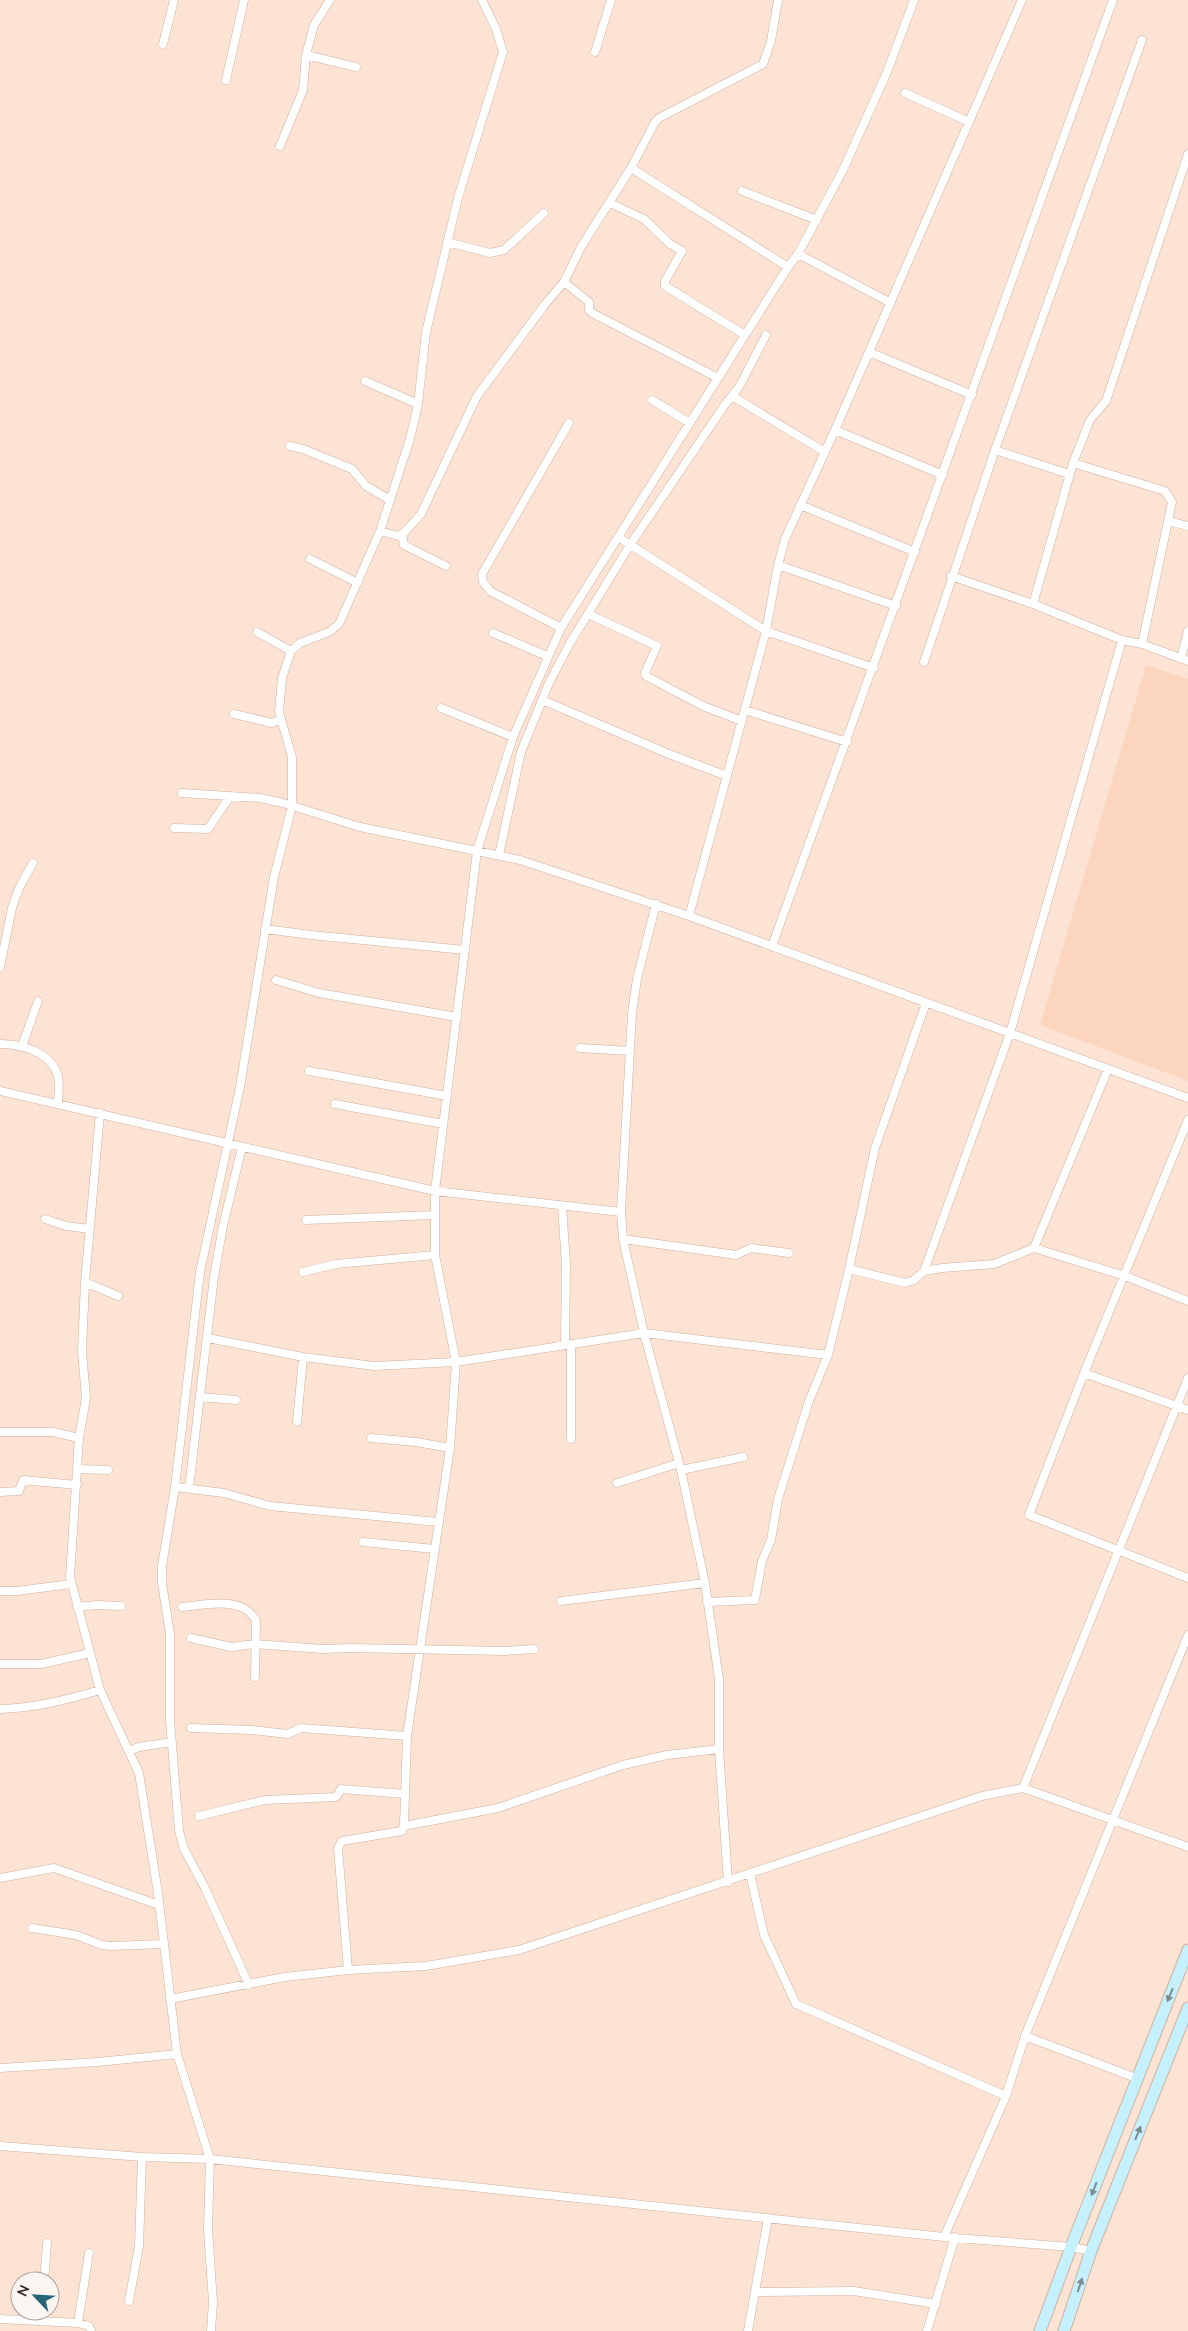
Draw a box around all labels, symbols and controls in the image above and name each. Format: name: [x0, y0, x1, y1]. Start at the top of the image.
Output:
one-way arrow: [1166, 1988, 1174, 2003]
one-way arrow: [1134, 2125, 1142, 2140]
one-way arrow: [1089, 2182, 1097, 2196]
north arrow: [10, 2271, 60, 2321]
one-way arrow: [1076, 2277, 1084, 2292]
text: N: [13, 2282, 34, 2299]

